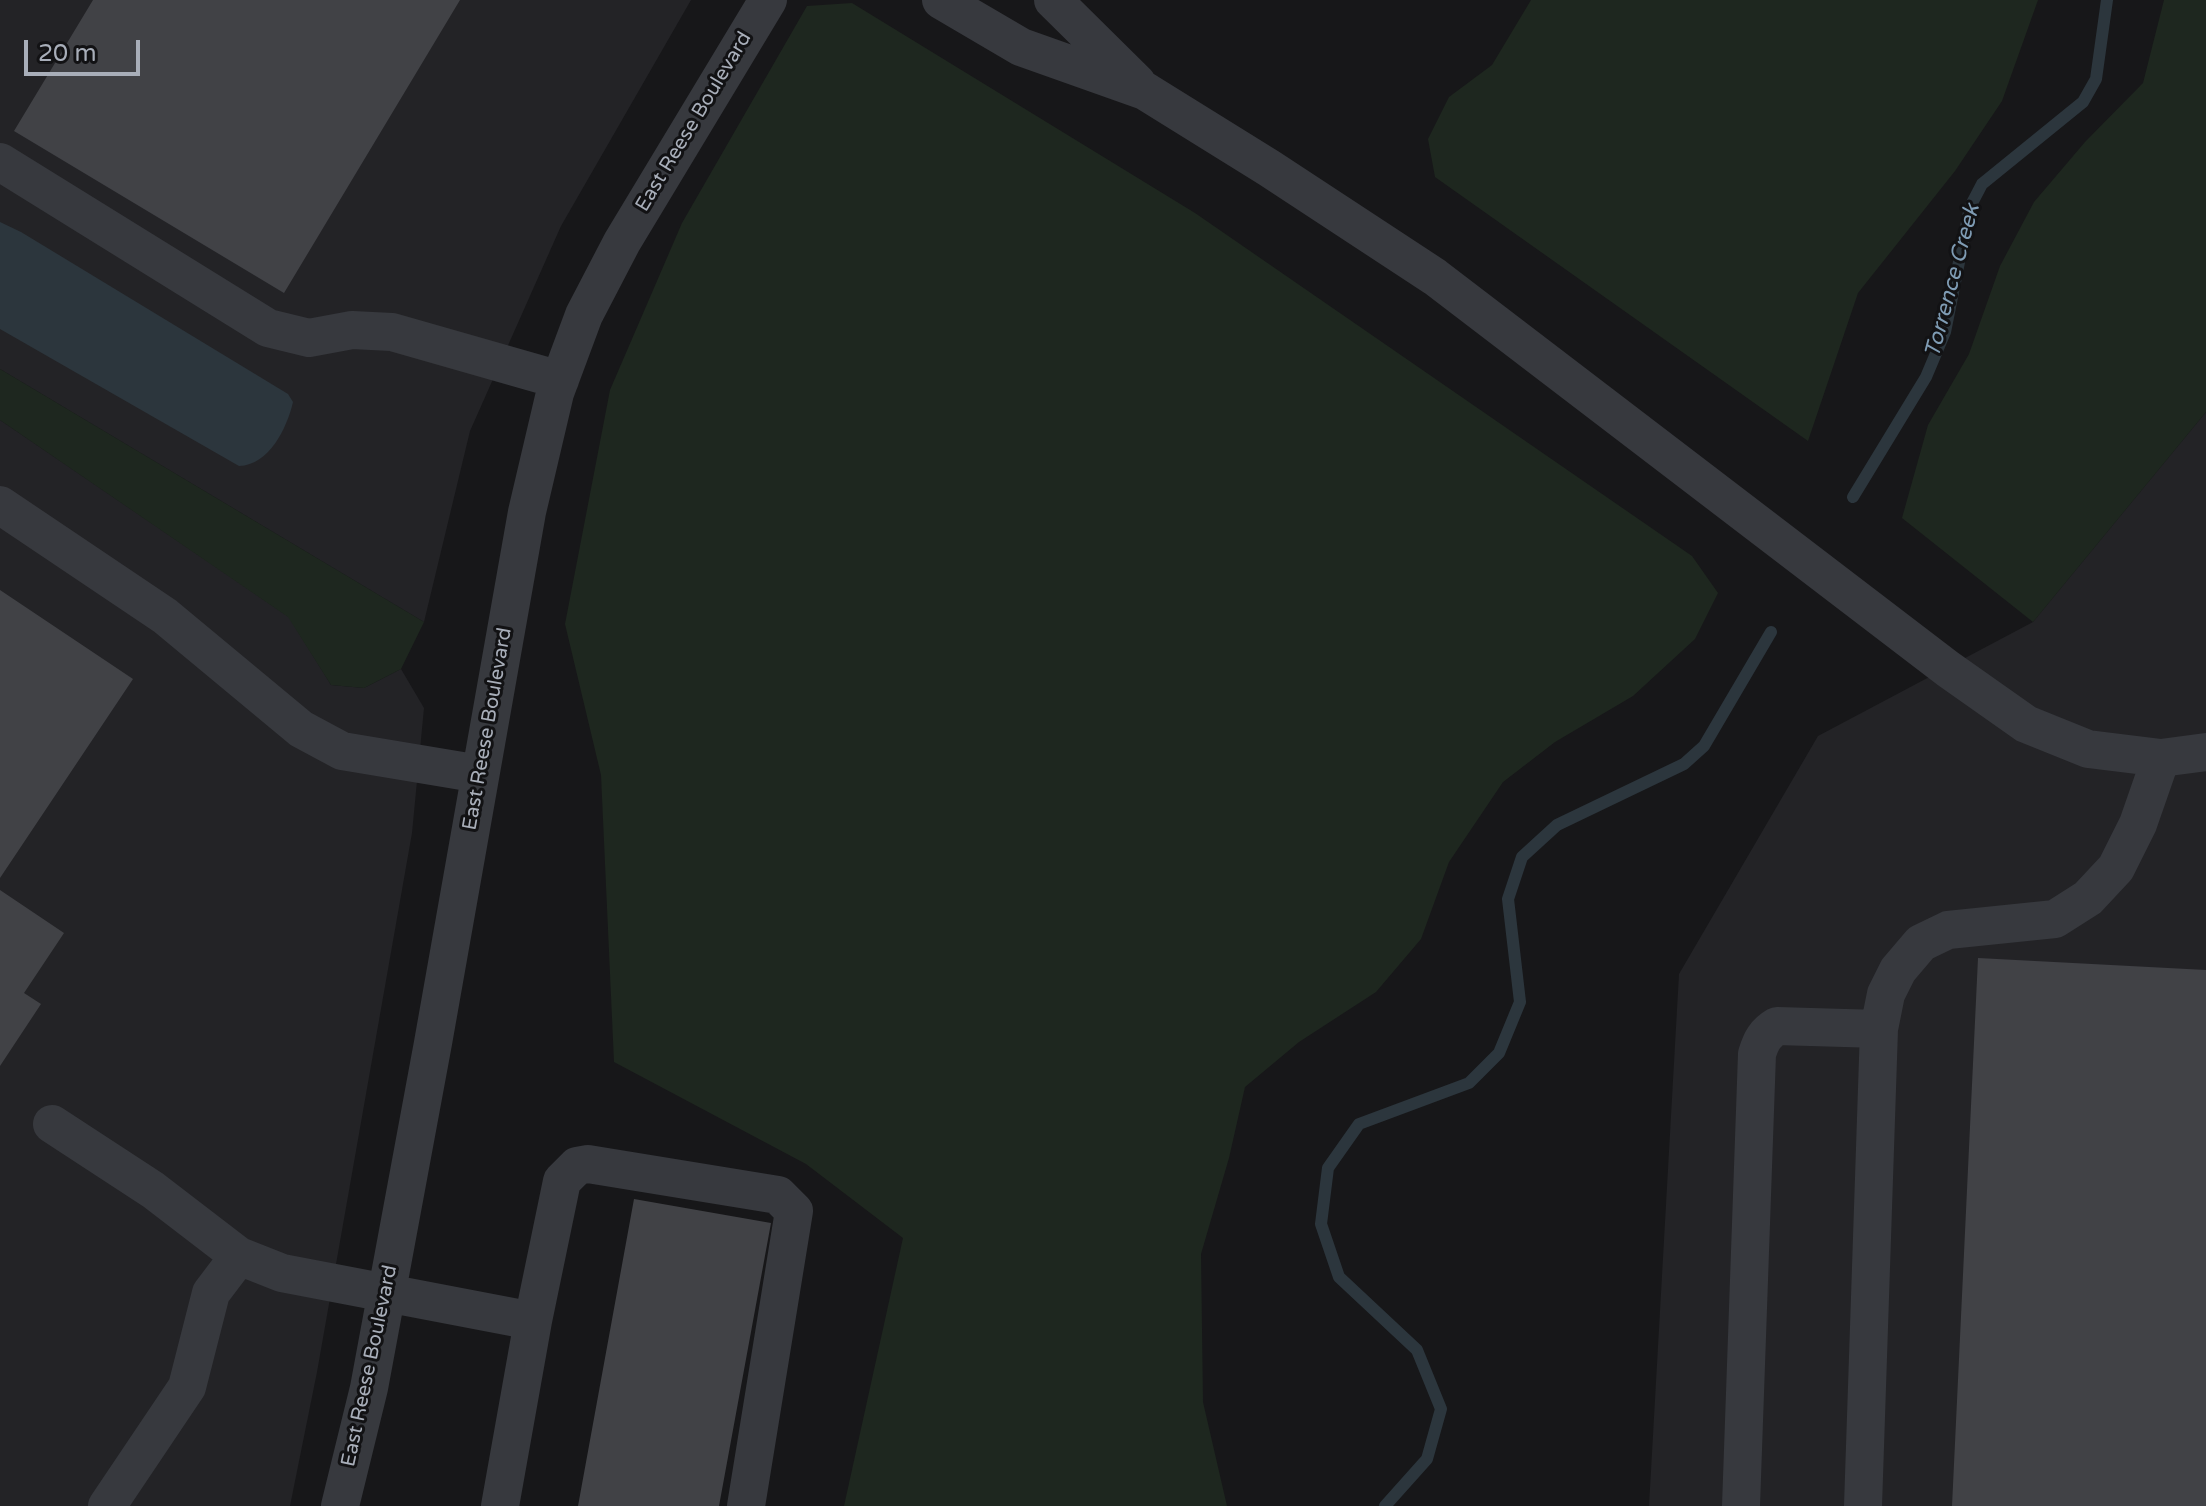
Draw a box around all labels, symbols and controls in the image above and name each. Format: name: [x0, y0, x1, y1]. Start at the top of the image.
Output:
scale bar: [28, 24, 144, 74]
street label: East Reese Boulevard: [631, 28, 757, 216]
text: 20 m: [38, 39, 96, 68]
water label: Torrence Creek: [1920, 201, 1986, 361]
street label: East Reese Boulevard: [458, 626, 518, 832]
street label: East Reese Boulevard: [337, 1263, 403, 1469]

